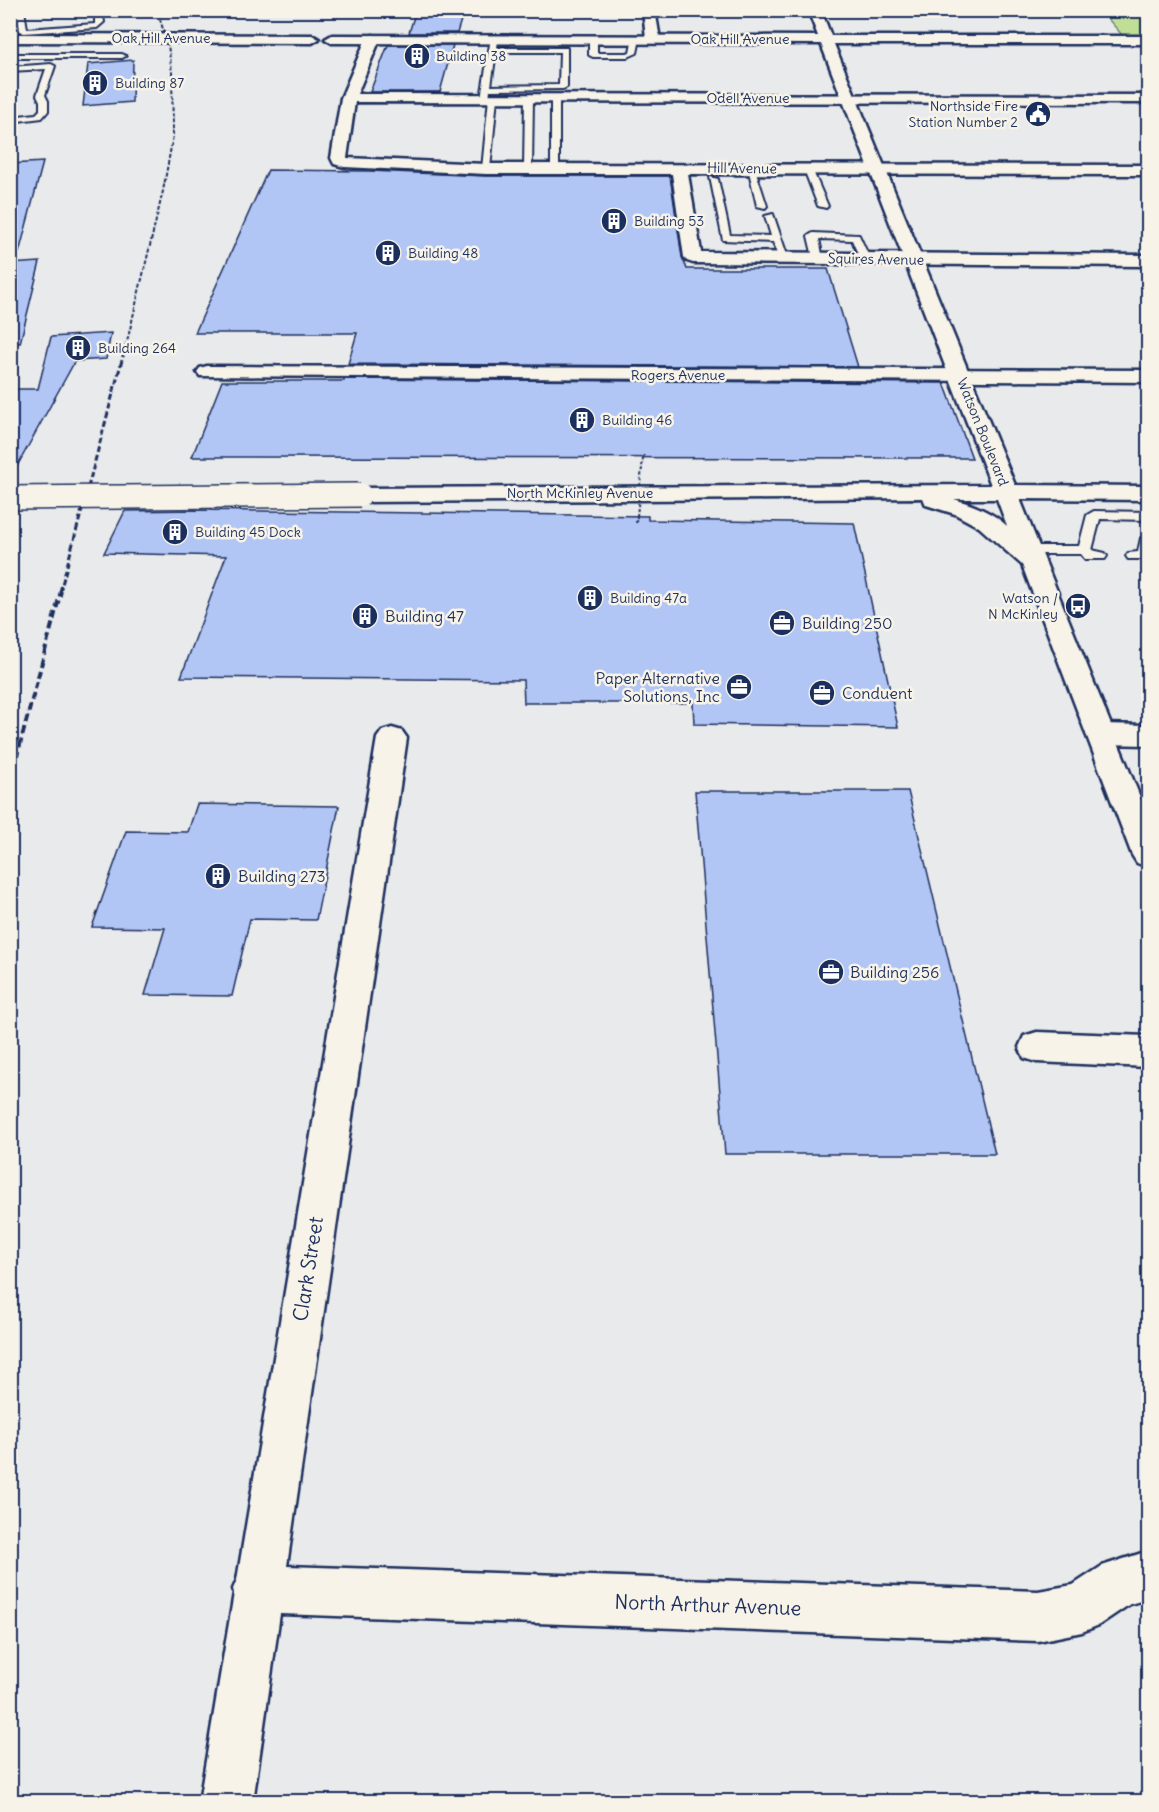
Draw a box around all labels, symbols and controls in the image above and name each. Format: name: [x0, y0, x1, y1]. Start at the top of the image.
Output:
street label: Oak Hill Avenue: [111, 29, 211, 47]
street label: Oak Hill Avenue: [690, 30, 790, 48]
building icon: Building 38: [402, 41, 432, 71]
place label: Building 38: [436, 47, 506, 65]
building icon: Building 87: [80, 68, 110, 98]
place label: Building 87: [115, 74, 184, 92]
street label: Odell Avenue: [706, 89, 790, 107]
place label: Northside Fire Station Number 2: [909, 97, 1018, 131]
public building icon: Northside Fire Station Number 2: [1023, 99, 1053, 129]
street label: Hill Avenue: [707, 158, 777, 178]
building icon: Building 53: [599, 206, 629, 236]
place label: Building 53: [634, 212, 704, 230]
building icon: Building 48: [373, 238, 403, 268]
place label: Building 48: [408, 244, 478, 262]
street label: Squires Avenue: [828, 249, 924, 269]
building icon: Building 264: [63, 333, 93, 363]
place label: Building 264: [98, 339, 176, 357]
street label: Rogers Avenue: [631, 366, 725, 384]
street label: Watson Boulevard: [953, 375, 1013, 489]
building icon: Building 46: [567, 405, 597, 435]
place label: Building 46: [602, 411, 672, 429]
street label: North McKinley Avenue: [507, 484, 653, 502]
building icon: Building 45 Dock: [160, 517, 190, 547]
place label: Building 45 Dock: [195, 523, 301, 541]
building icon: Building 47a: [575, 583, 605, 613]
place label: Building 47a: [610, 589, 687, 607]
place label: Watson / N McKinley: [988, 589, 1058, 623]
bus stop icon: Watson / N McKinley: [1063, 591, 1093, 621]
building icon: Building 47: [350, 601, 380, 631]
place label: Building 47: [385, 606, 464, 626]
office icon: Building 250: [767, 608, 797, 638]
place label: Building 250: [802, 613, 892, 633]
place label: Paper Alternative Solutions, Inc: [596, 668, 720, 706]
office icon: Paper Alternative Solutions, Inc: [724, 672, 754, 702]
office icon: Conduent: [807, 678, 837, 708]
place label: Conduent: [842, 683, 913, 703]
building icon: Building 273: [203, 861, 233, 891]
place label: Building 273: [238, 866, 326, 886]
office icon: Building 256: [816, 957, 846, 987]
place label: Building 256: [850, 962, 939, 982]
street label: Clark Street: [287, 1215, 328, 1323]
street label: North Arthur Avenue: [614, 1589, 802, 1620]

